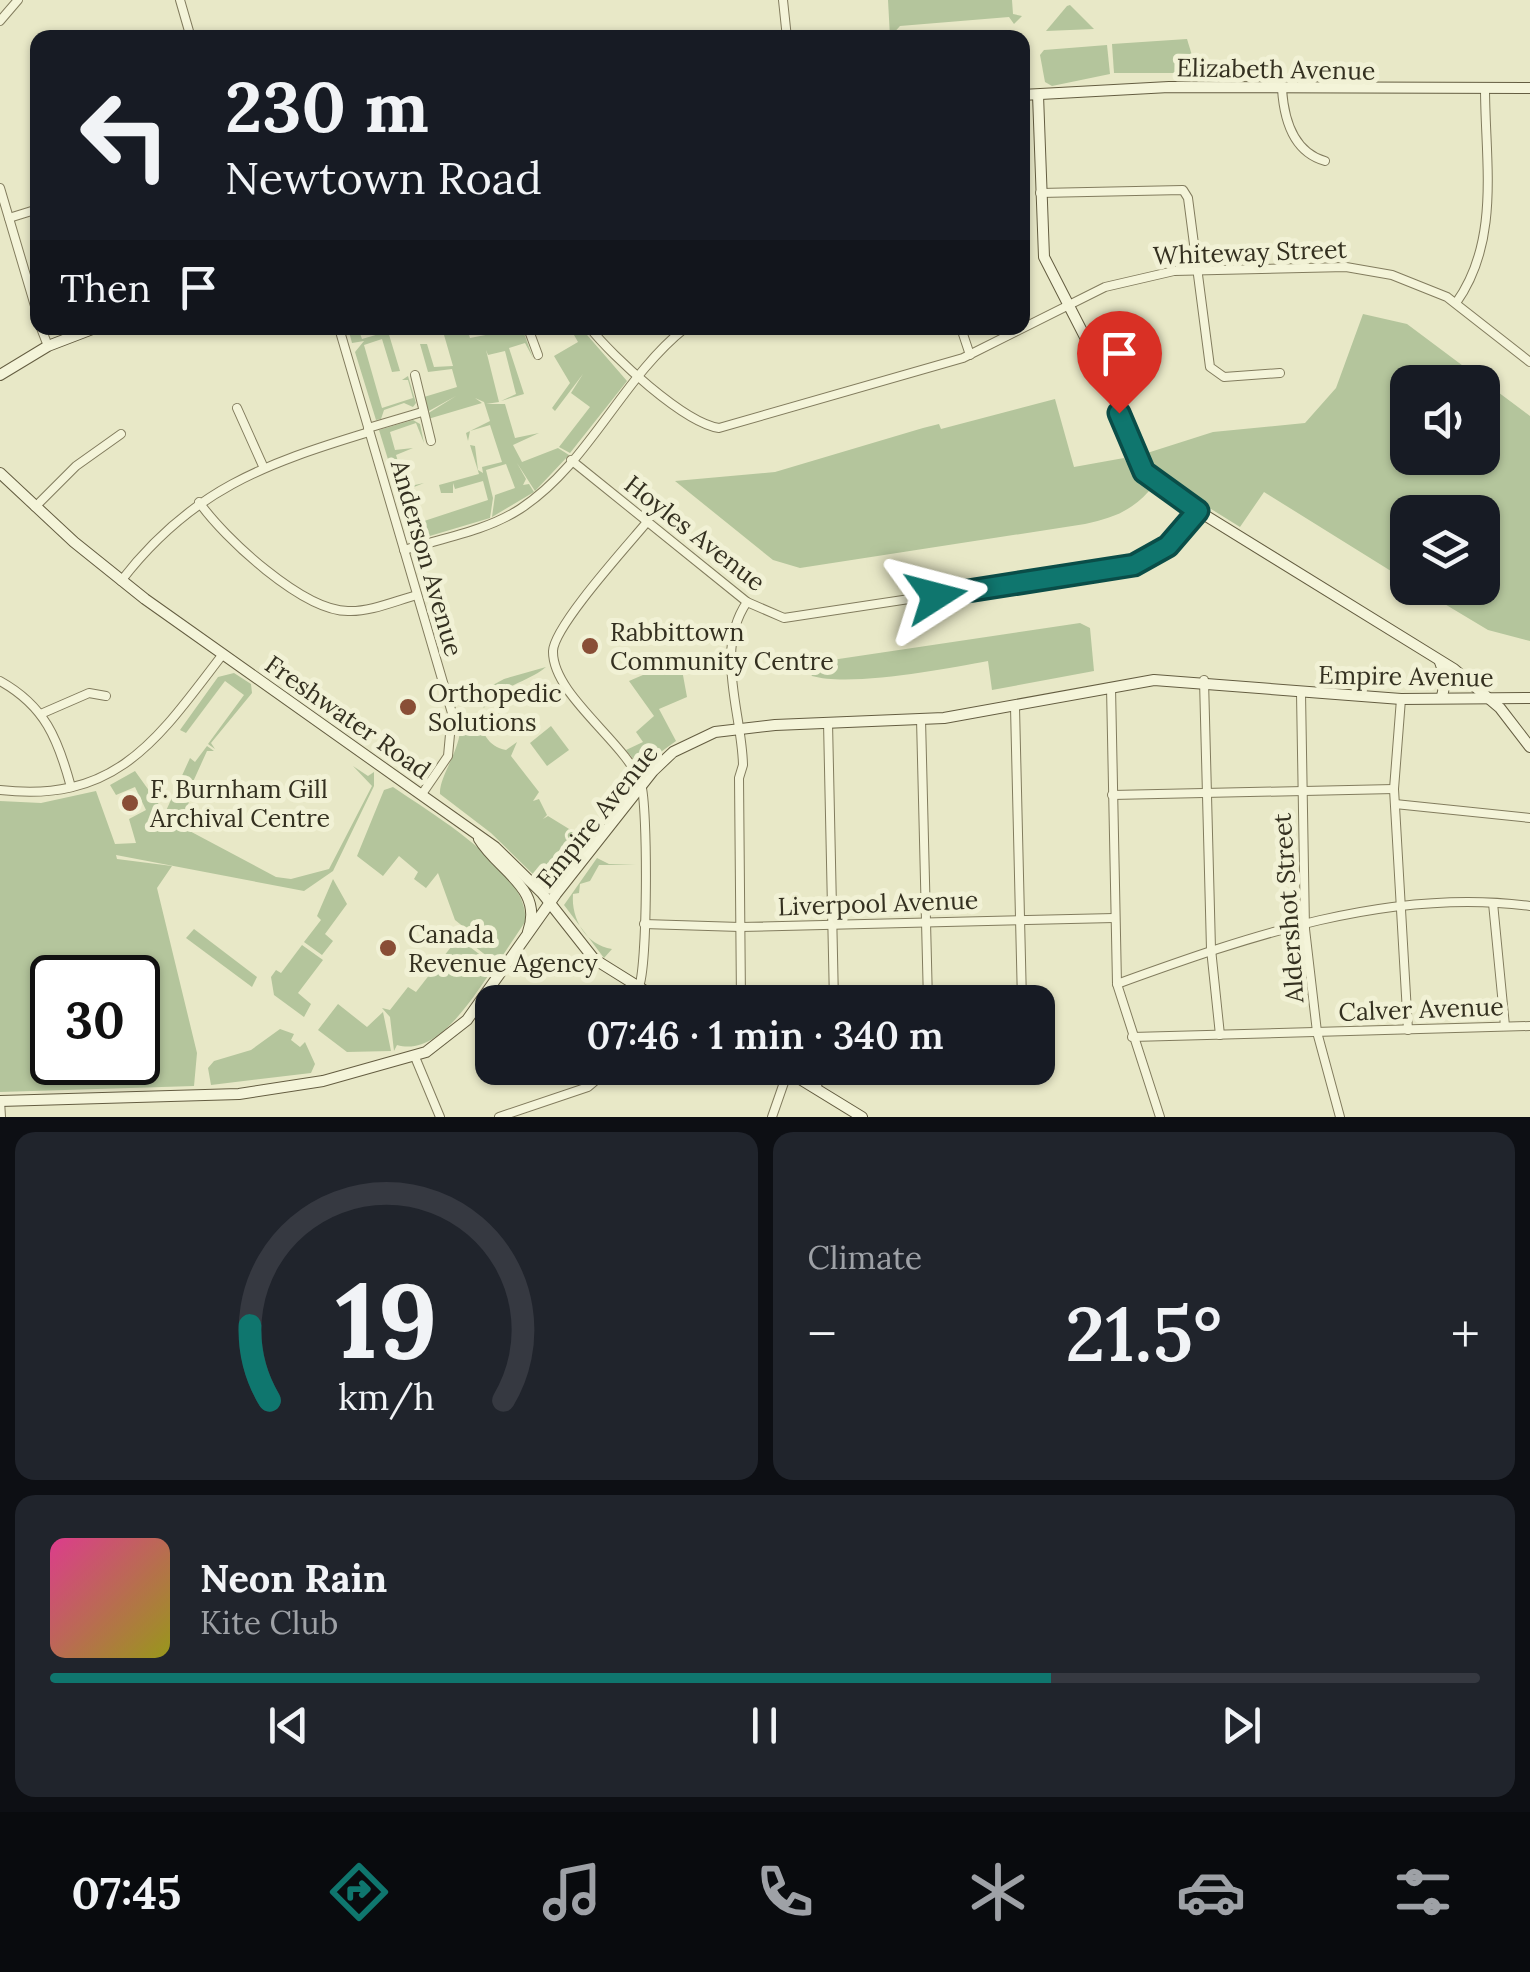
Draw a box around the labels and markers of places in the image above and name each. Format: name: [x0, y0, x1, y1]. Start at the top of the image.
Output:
pin: [1077, 311, 1162, 414]
place label: Rabbittown Community Centre: [610, 616, 834, 677]
marker: Rabbittown Community Centre: [579, 635, 601, 657]
place label: Orthopedic Solutions: [428, 677, 562, 738]
marker: Orthopedic Solutions: [397, 696, 419, 718]
place label: F. Burnham Gill Archival Centre: [149, 773, 330, 834]
marker: F. Burnham Gill Archival Centre: [119, 792, 141, 814]
place label: Canada Revenue Agency: [408, 918, 598, 979]
marker: Canada Revenue Agency: [377, 937, 399, 959]

